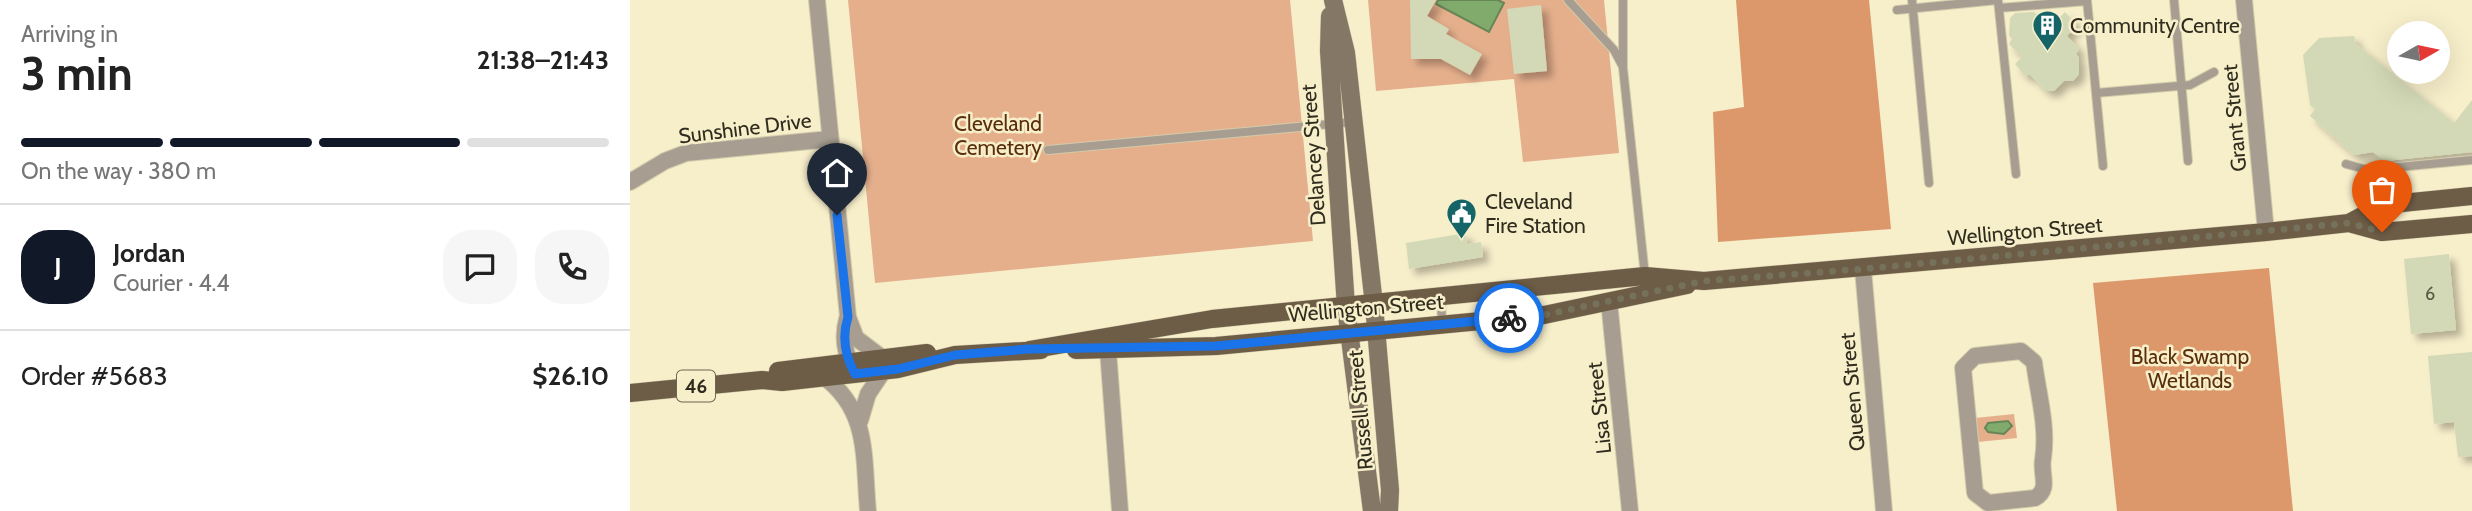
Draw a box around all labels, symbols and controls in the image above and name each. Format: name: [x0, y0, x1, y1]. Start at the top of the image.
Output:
building icon: Community Centre: [2030, 8, 2064, 52]
place label: Community Centre: [2070, 13, 2240, 38]
text: Arriving in: [21, 20, 118, 48]
north arrow: [2387, 21, 2450, 84]
map controls: [2387, 21, 2450, 84]
text: 21:38–21:43: [477, 44, 609, 76]
text: 3 min: [21, 46, 133, 102]
street label: Grant Street: [2217, 63, 2251, 173]
street label: Delancey Street: [1296, 83, 1330, 227]
street label: Sunshine Drive: [677, 107, 813, 149]
park label: Cleveland Cemetery: [954, 111, 1042, 160]
pin: [807, 143, 867, 215]
icon: home: [818, 154, 856, 192]
text: On the way · 380 m: [21, 157, 216, 185]
pin: [2352, 160, 2412, 232]
icon: bag: [2363, 171, 2401, 209]
place label: Cleveland Fire Station: [1485, 189, 1586, 238]
public building icon: Cleveland Fire Station: [1445, 196, 1479, 240]
street label: Wellington Street: [1947, 212, 2103, 250]
button: chat: [443, 230, 517, 304]
button: phone: [535, 230, 609, 304]
text: Jordan: [113, 237, 185, 269]
text: J: [54, 251, 62, 283]
text: Courier · 4.4: [113, 269, 230, 297]
courier: [1474, 283, 1544, 353]
house number: 6: [2425, 283, 2435, 305]
street label: Wellington Street: [1288, 289, 1444, 327]
icon: bike: [1490, 299, 1528, 337]
street label: Queen Street: [1834, 332, 1870, 452]
park label: Black Swamp Wetlands: [2131, 344, 2249, 393]
street label: Russell Street: [1342, 349, 1378, 471]
text: Order #5683: [21, 360, 167, 392]
text: $26.10: [532, 360, 609, 392]
street label: Lisa Street: [1582, 361, 1616, 455]
road number: 46: [677, 370, 715, 402]

